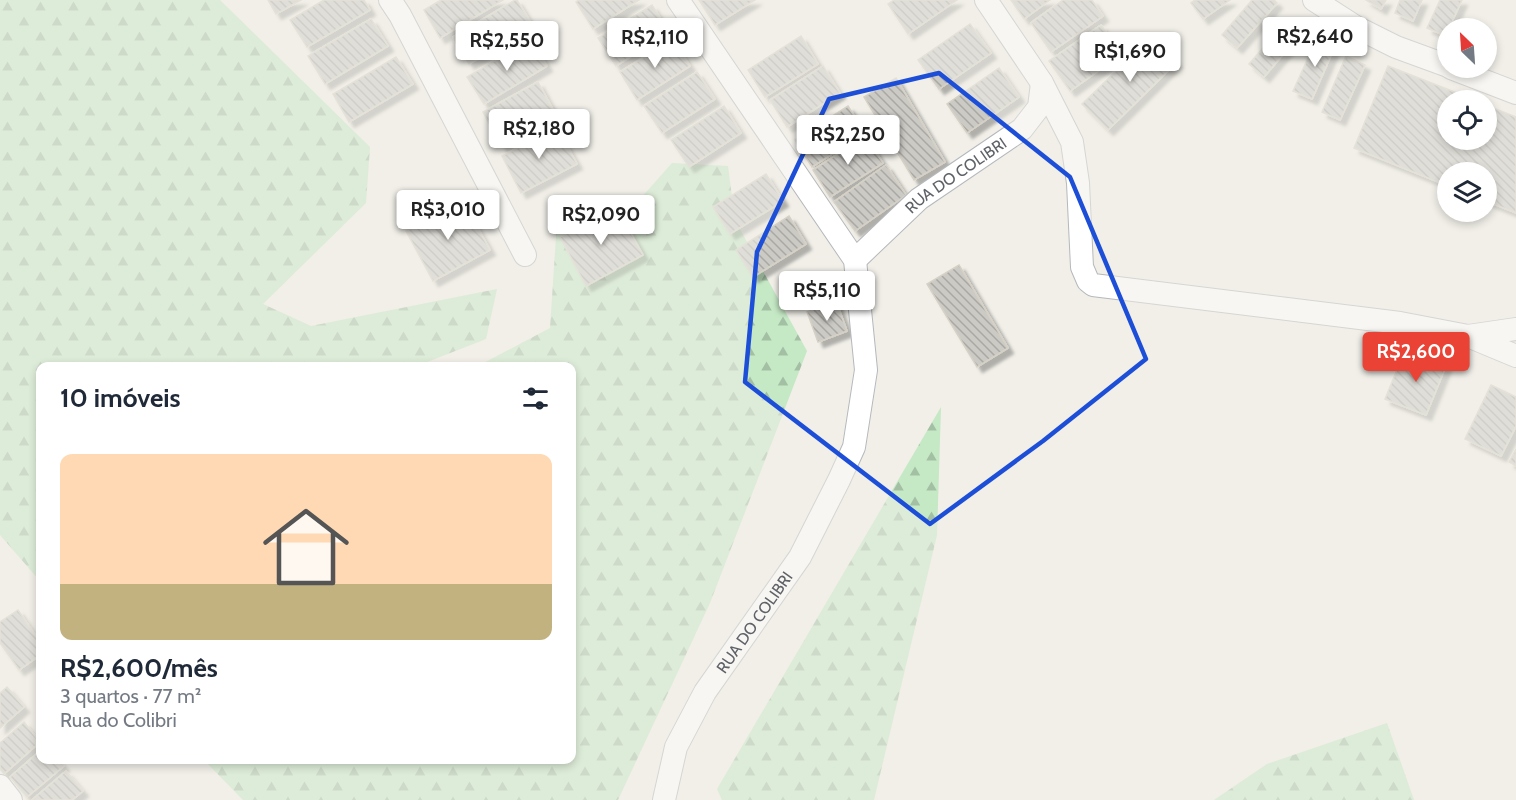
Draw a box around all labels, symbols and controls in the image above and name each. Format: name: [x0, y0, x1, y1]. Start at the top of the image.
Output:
pin: R$2,640: [1260, 17, 1370, 68]
pin: R$2,110: [600, 18, 710, 69]
north arrow: [1437, 18, 1497, 78]
map controls: [1437, 18, 1497, 222]
pin: R$2,550: [452, 21, 562, 72]
text: R$2,640: [1276, 24, 1354, 48]
text: R$2,110: [621, 25, 689, 49]
text: R$2,550: [470, 28, 544, 52]
pin: R$1,690: [1075, 32, 1185, 83]
text: R$1,690: [1094, 39, 1166, 63]
button: locate: [1437, 90, 1497, 150]
pin: R$2,180: [484, 109, 594, 160]
pin: R$2,250: [793, 115, 903, 166]
text: R$2,180: [503, 116, 575, 140]
text: R$2,250: [811, 122, 885, 146]
street label: RUA DO COLIBRI: [901, 133, 1010, 217]
button: layers: [1437, 162, 1497, 222]
pin: R$3,010: [393, 190, 503, 241]
pin: R$2,090: [546, 195, 656, 246]
text: R$3,010: [411, 197, 485, 221]
text: R$2,090: [562, 202, 640, 226]
pin: R$5,110: [772, 271, 882, 322]
text: R$5,110: [793, 278, 861, 302]
pin: R$2,600: [1361, 332, 1471, 383]
text: R$2,600: [1377, 339, 1455, 363]
text: 10 imóveis: [60, 382, 181, 414]
icon: filters: [519, 382, 552, 415]
icon: home: [252, 493, 360, 601]
street label: RUA DO COLIBRI: [712, 568, 797, 677]
text: R$2,600/mês: [60, 652, 218, 684]
text: 3 quartos · 77 m²: [60, 684, 201, 708]
text: Rua do Colibri: [60, 708, 177, 732]

